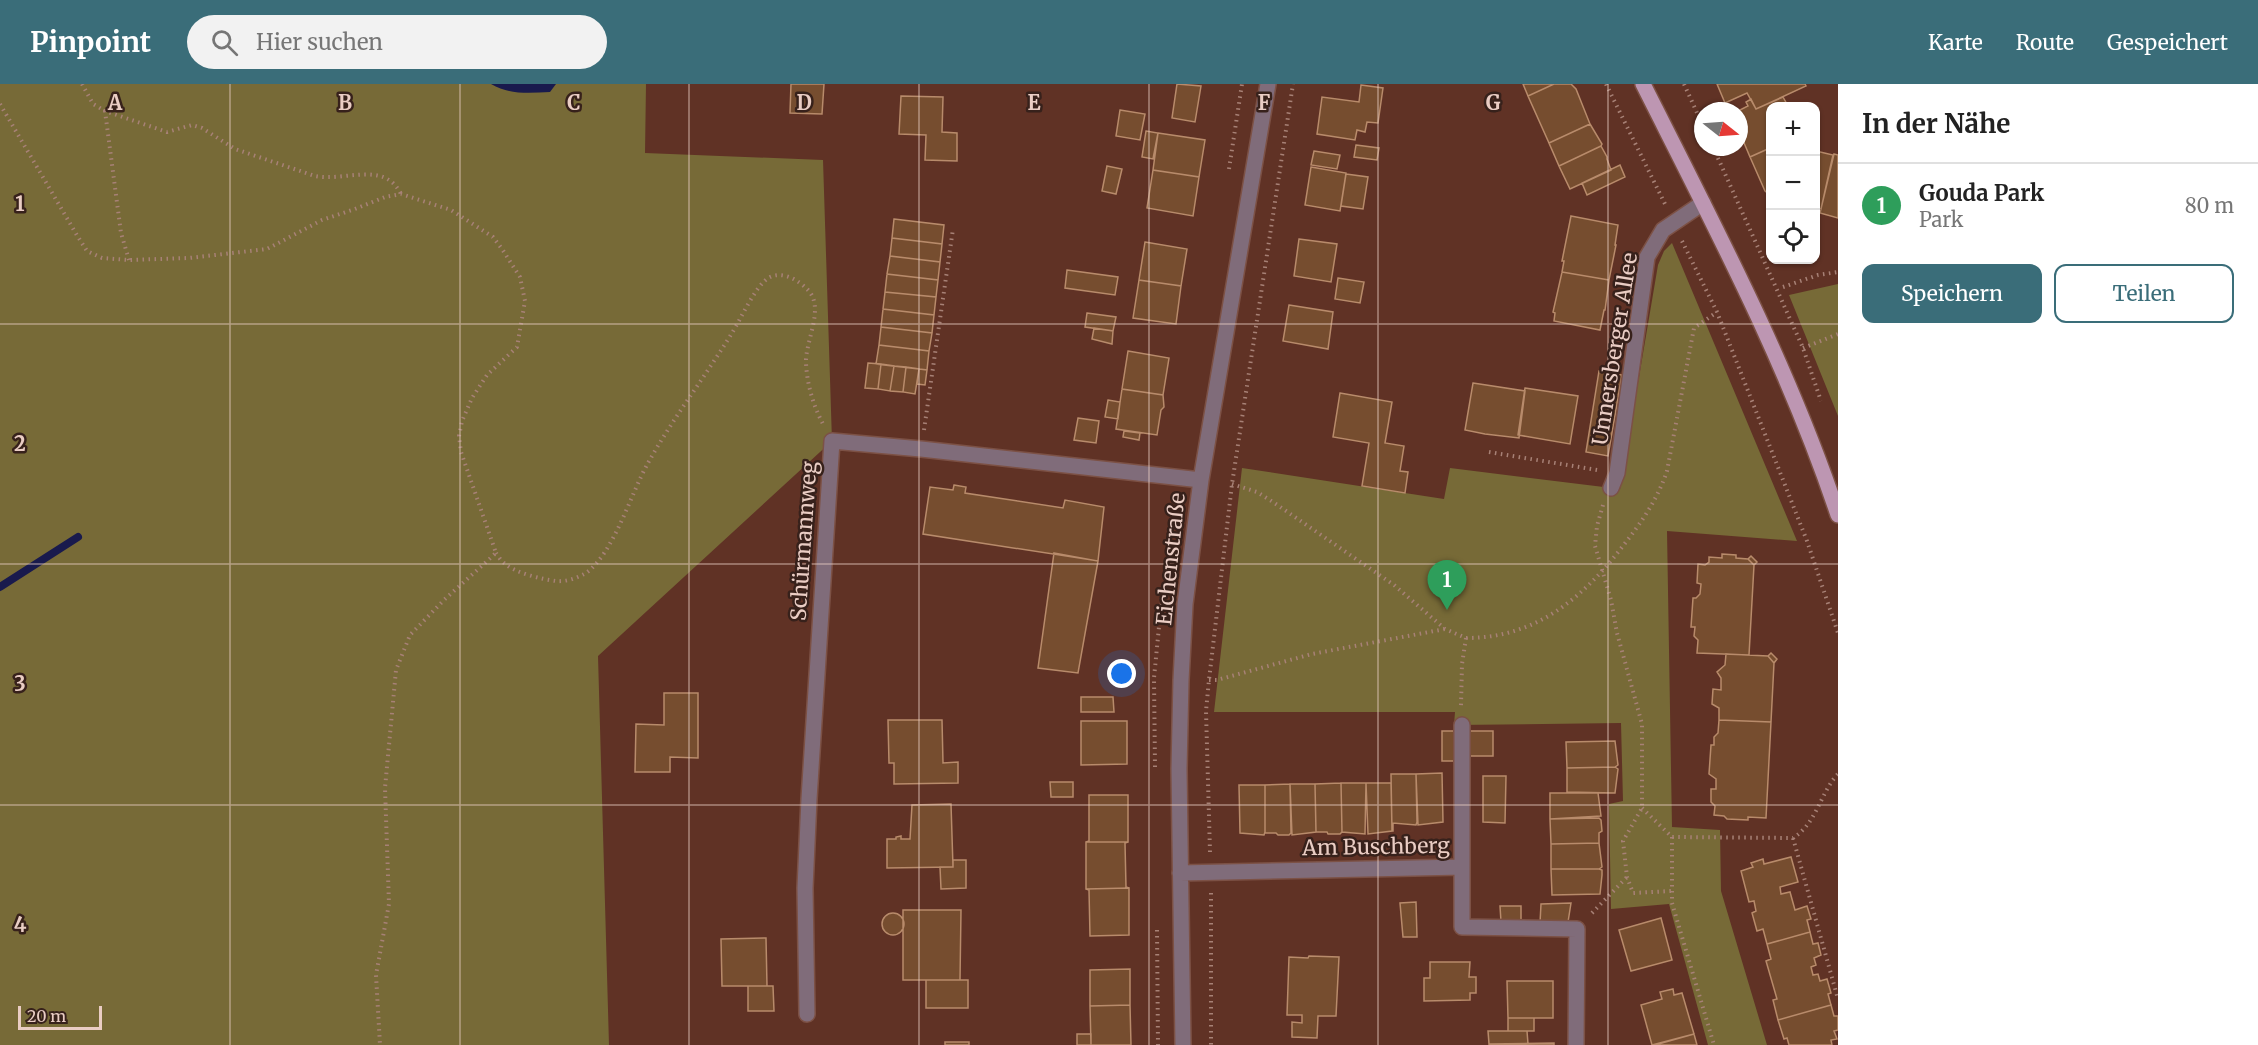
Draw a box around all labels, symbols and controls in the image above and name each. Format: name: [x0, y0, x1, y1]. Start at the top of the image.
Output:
search box: [187, 15, 607, 69]
text: Pinpoint: [30, 24, 151, 60]
icon: search: [208, 26, 241, 59]
text: Hier suchen: [256, 28, 383, 56]
text: Karte: [1928, 29, 1983, 56]
text: Route: [2016, 29, 2074, 56]
text: Gespeichert: [2107, 29, 2228, 56]
text: A: [107, 90, 123, 115]
text: B: [338, 90, 352, 115]
text: C: [567, 90, 581, 115]
text: D: [796, 90, 812, 115]
text: E: [1027, 90, 1041, 115]
text: F: [1258, 90, 1271, 115]
text: G: [1486, 90, 1501, 115]
north arrow: [1694, 102, 1748, 156]
map controls: [1766, 102, 1820, 264]
button: +: [1766, 102, 1820, 156]
text: In der Nähe: [1862, 107, 2010, 140]
button: −: [1766, 156, 1820, 210]
text: Gouda Park: [1919, 179, 2044, 207]
text: 1: [15, 191, 25, 216]
text: 1: [1877, 193, 1886, 218]
text: 80 m: [2185, 193, 2234, 218]
text: Park: [1919, 207, 1963, 232]
button: locate: [1766, 210, 1820, 264]
street label: Unnersberger Allee: [1586, 251, 1643, 447]
button: Speichern: [1862, 264, 2042, 323]
button: Teilen: [2054, 264, 2234, 323]
text: 2: [14, 431, 26, 456]
street label: Schürmannweg: [784, 460, 823, 622]
street label: Eichenstraße: [1150, 491, 1191, 627]
pin: 1: [1428, 560, 1466, 610]
your location: [1107, 659, 1136, 688]
text: 3: [14, 671, 26, 696]
street label: Am Buschberg: [1301, 832, 1450, 861]
text: 4: [14, 912, 27, 937]
scale bar: [18, 1003, 102, 1030]
text: 20 m: [27, 1006, 66, 1026]

